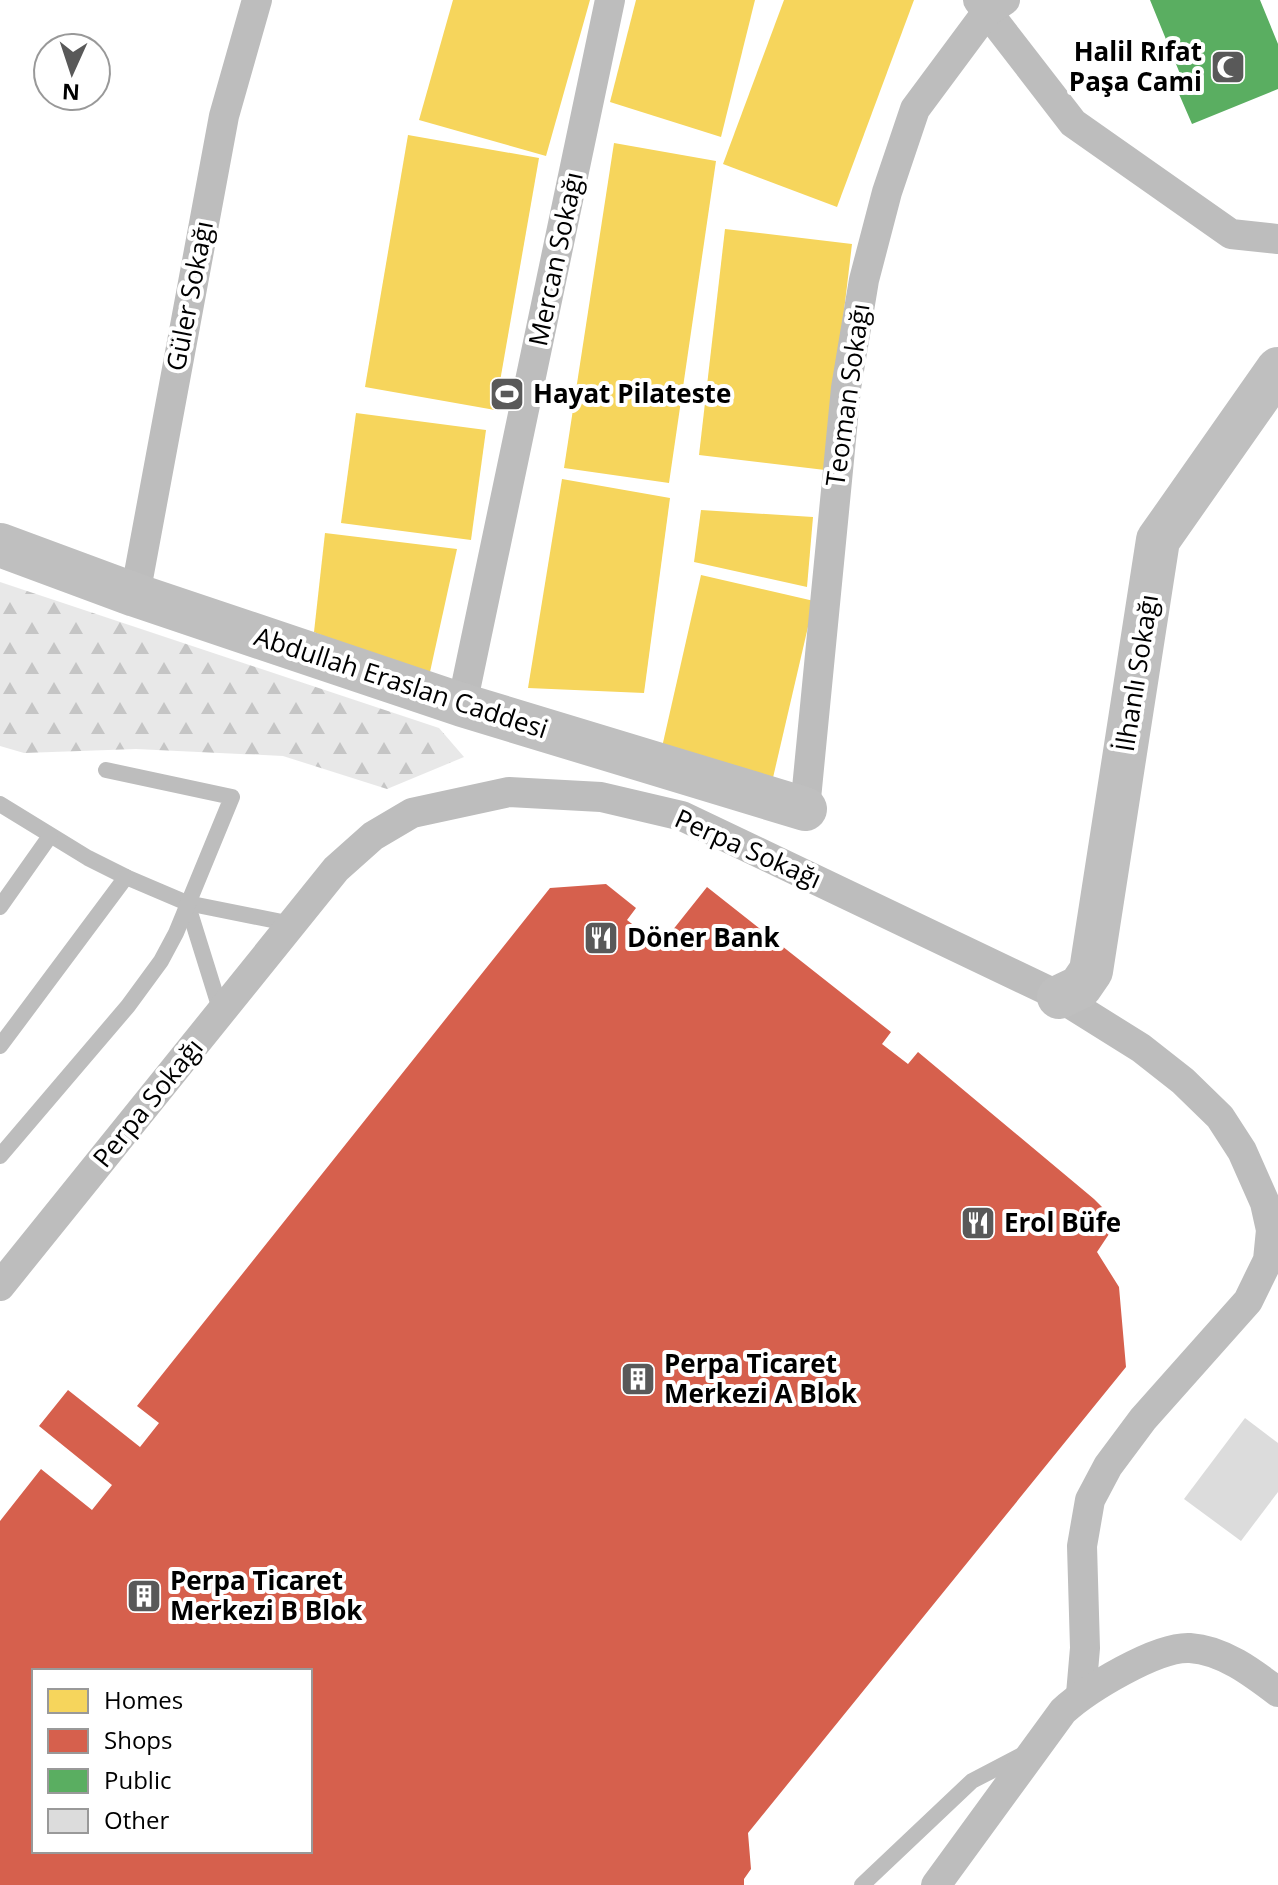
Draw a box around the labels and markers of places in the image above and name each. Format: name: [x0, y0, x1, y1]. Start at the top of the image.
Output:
place label: Halil Rıfat Paşa Cami: [1069, 33, 1202, 99]
mosque icon: Halil Rıfat Paşa Cami: [1209, 48, 1247, 86]
sports icon: Hayat Pilateste: [488, 375, 526, 413]
place label: Hayat Pilateste: [533, 375, 731, 411]
restaurant icon: Döner Bank: [582, 919, 620, 957]
place label: Döner Bank: [627, 919, 781, 955]
restaurant icon: Erol Büfe: [959, 1204, 997, 1242]
place label: Erol Büfe: [1004, 1204, 1121, 1240]
place label: Perpa Ticaret Merkezi A Blok: [664, 1345, 858, 1411]
building icon: Perpa Ticaret Merkezi A Blok: [619, 1360, 657, 1398]
place label: Perpa Ticaret Merkezi B Blok: [170, 1562, 363, 1628]
building icon: Perpa Ticaret Merkezi B Blok: [125, 1577, 163, 1615]

